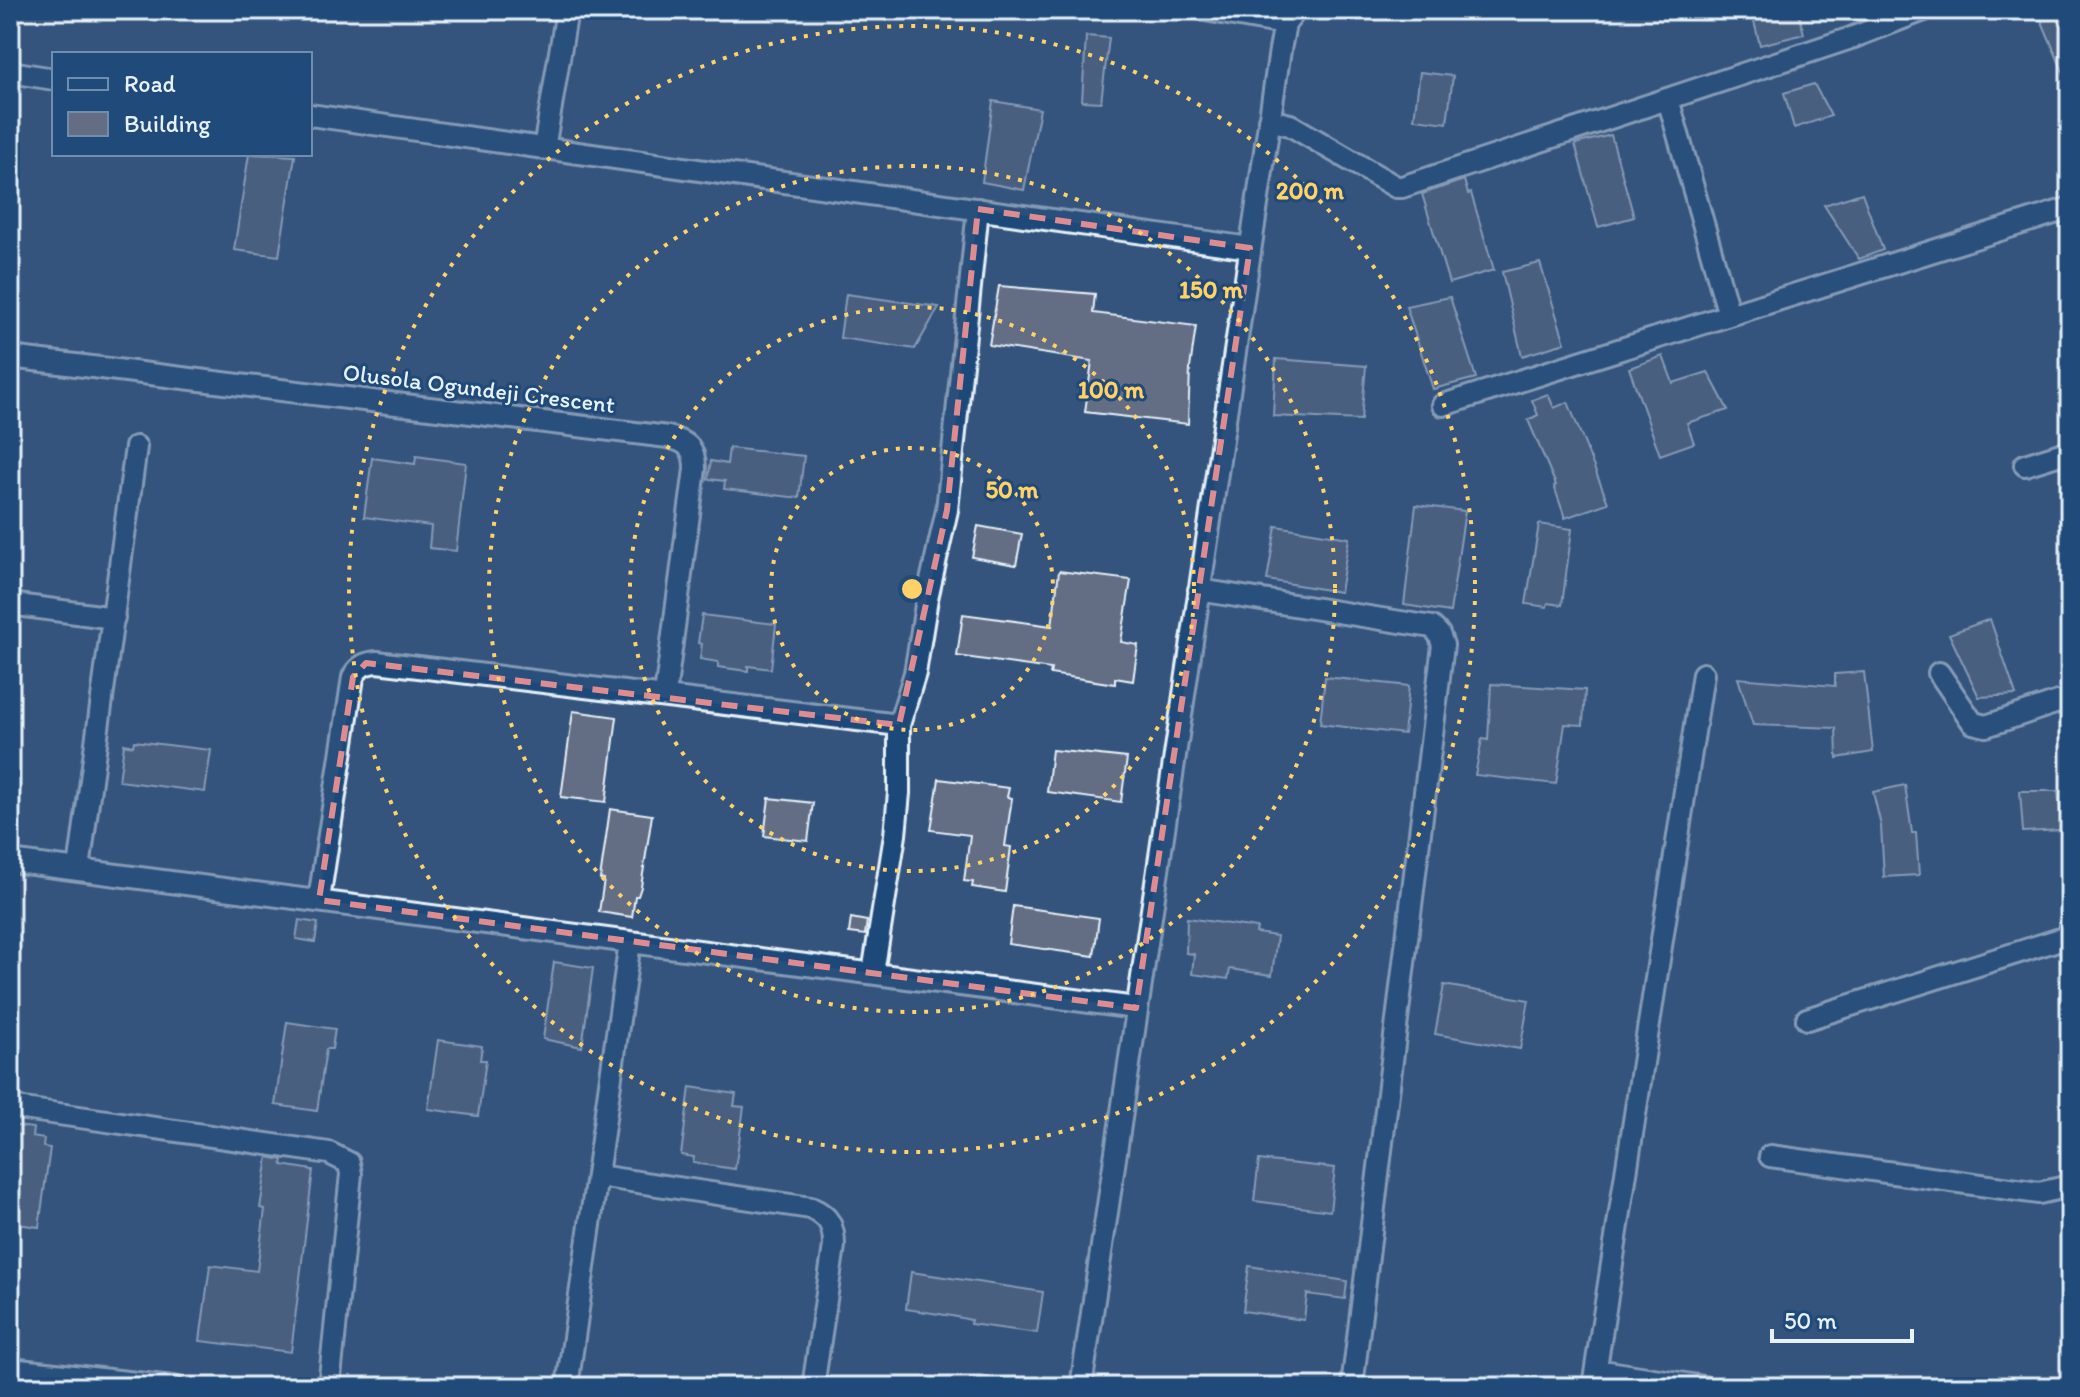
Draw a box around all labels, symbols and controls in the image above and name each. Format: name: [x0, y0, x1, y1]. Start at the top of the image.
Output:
legend: [52, 52, 312, 156]
text: Road: [124, 69, 176, 98]
text: Building: [124, 109, 211, 138]
text: 200 m: [1276, 176, 1345, 205]
text: 150 m: [1179, 275, 1244, 304]
street label: Olusola Ogundeji Crescent: [341, 357, 617, 419]
text: 100 m: [1078, 375, 1145, 404]
text: 50 m: [986, 475, 1039, 504]
centre of rings: [898, 575, 926, 603]
scale bar: [1772, 1293, 1912, 1343]
text: 50 m: [1784, 1306, 1837, 1335]

